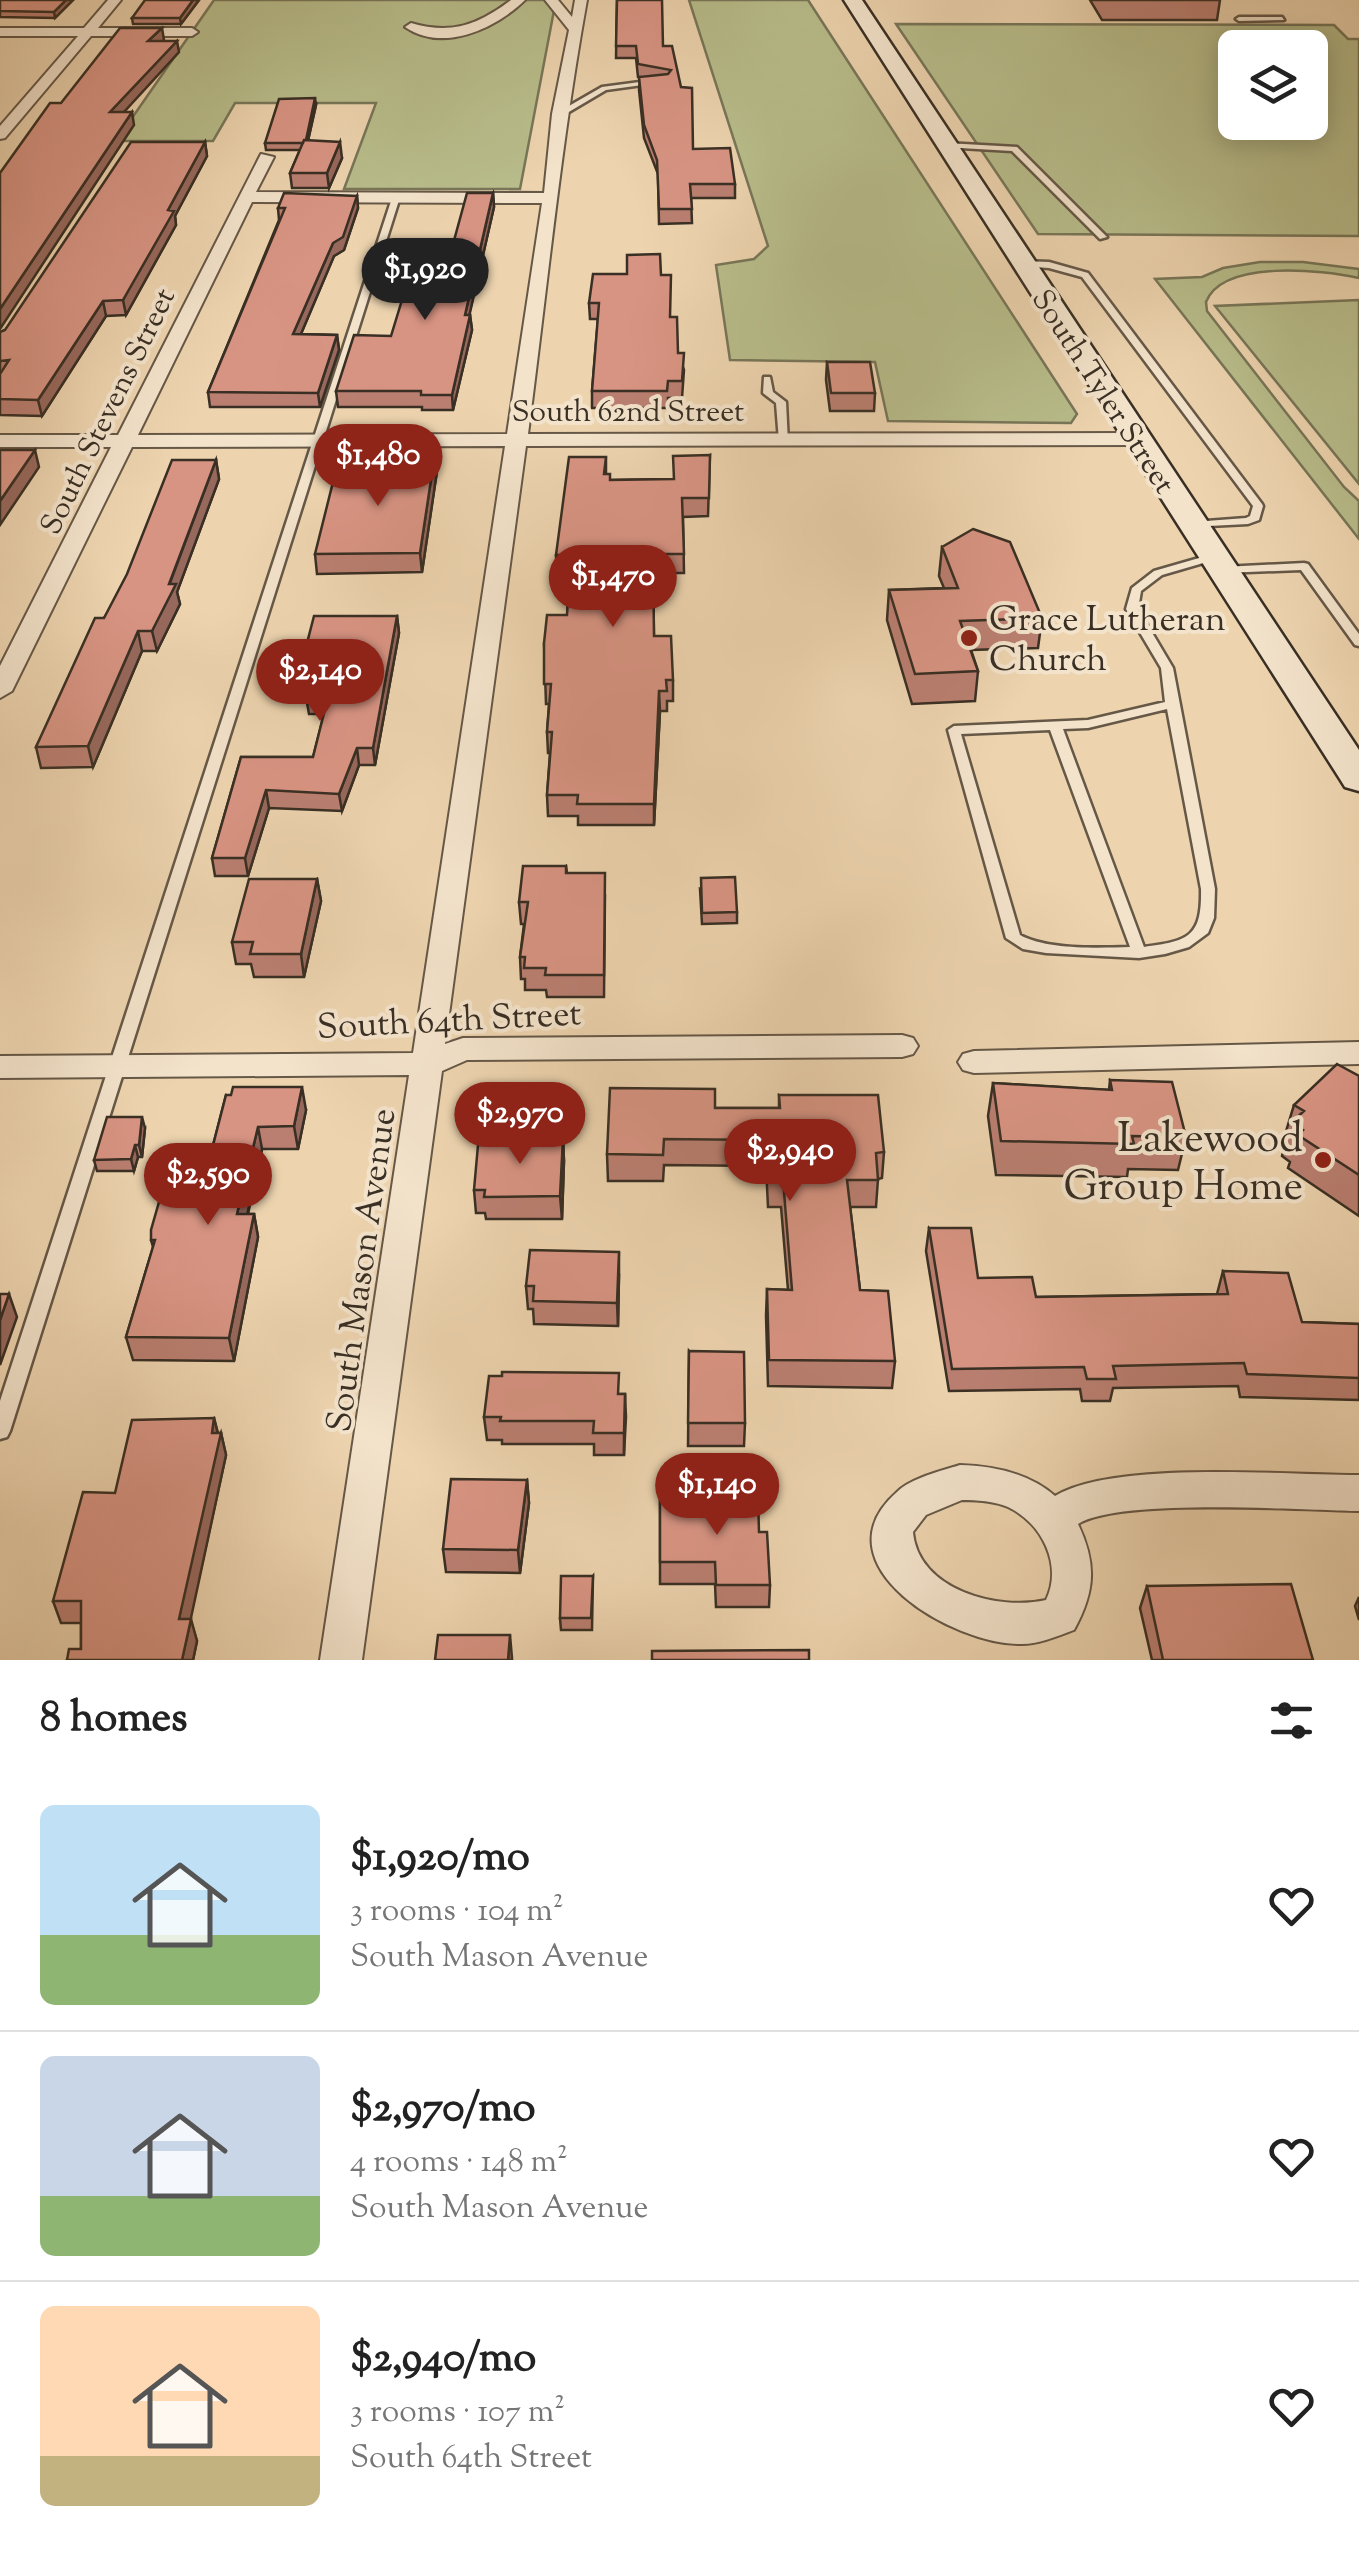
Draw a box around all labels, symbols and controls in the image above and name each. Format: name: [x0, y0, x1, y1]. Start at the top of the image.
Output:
map controls: [1218, 30, 1328, 140]
button: layers: [1218, 30, 1328, 140]
pin: $1,920: [344, 238, 506, 323]
text: $1,920: [384, 247, 466, 293]
street label: South Stevens Street: [31, 281, 188, 543]
street label: South Tyler Street: [1020, 282, 1184, 503]
street label: South 62nd Street: [512, 392, 744, 435]
pin: $1,480: [297, 424, 459, 509]
text: $1,480: [336, 433, 421, 479]
pin: $1,470: [532, 545, 694, 630]
text: $1,470: [571, 554, 655, 600]
place label: Grace Lutheran Church: [989, 596, 1226, 687]
marker: Grace Lutheran Church: [958, 627, 980, 649]
pin: $2,140: [239, 639, 401, 724]
text: $2,140: [278, 648, 362, 694]
street label: South 64th Street: [316, 990, 583, 1055]
pin: $2,970: [439, 1082, 601, 1167]
text: $2,970: [476, 1091, 564, 1137]
street label: South Mason Avenue: [315, 1105, 411, 1436]
place label: Lakewood Group Home: [1063, 1111, 1303, 1219]
pin: $2,940: [709, 1119, 871, 1204]
text: $2,940: [746, 1128, 834, 1174]
pin: $2,590: [127, 1143, 289, 1228]
marker: Lakewood Group Home: [1312, 1149, 1334, 1171]
text: $2,590: [166, 1152, 250, 1198]
pin: $1,140: [636, 1453, 798, 1538]
text: $1,140: [677, 1462, 757, 1508]
text: 8 homes: [40, 1690, 188, 1750]
icon: filters: [1264, 1693, 1319, 1748]
text: $1,920/mo: [350, 1829, 530, 1889]
icon: home: [120, 1845, 240, 1965]
icon: heart: [1264, 1878, 1319, 1933]
text: 3 rooms · 104 m²: [350, 1889, 564, 1935]
text: South Mason Avenue: [350, 1935, 648, 1981]
text: $2,970/mo: [350, 2080, 536, 2140]
icon: home: [120, 2096, 240, 2216]
icon: heart: [1264, 2129, 1319, 2184]
text: 4 rooms · 148 m²: [350, 2140, 568, 2186]
text: South Mason Avenue: [350, 2186, 648, 2232]
text: $2,940/mo: [350, 2330, 536, 2390]
icon: home: [120, 2346, 240, 2466]
icon: heart: [1264, 2379, 1319, 2434]
text: 3 rooms · 107 m²: [350, 2390, 565, 2436]
text: South 64th Street: [350, 2436, 592, 2482]

